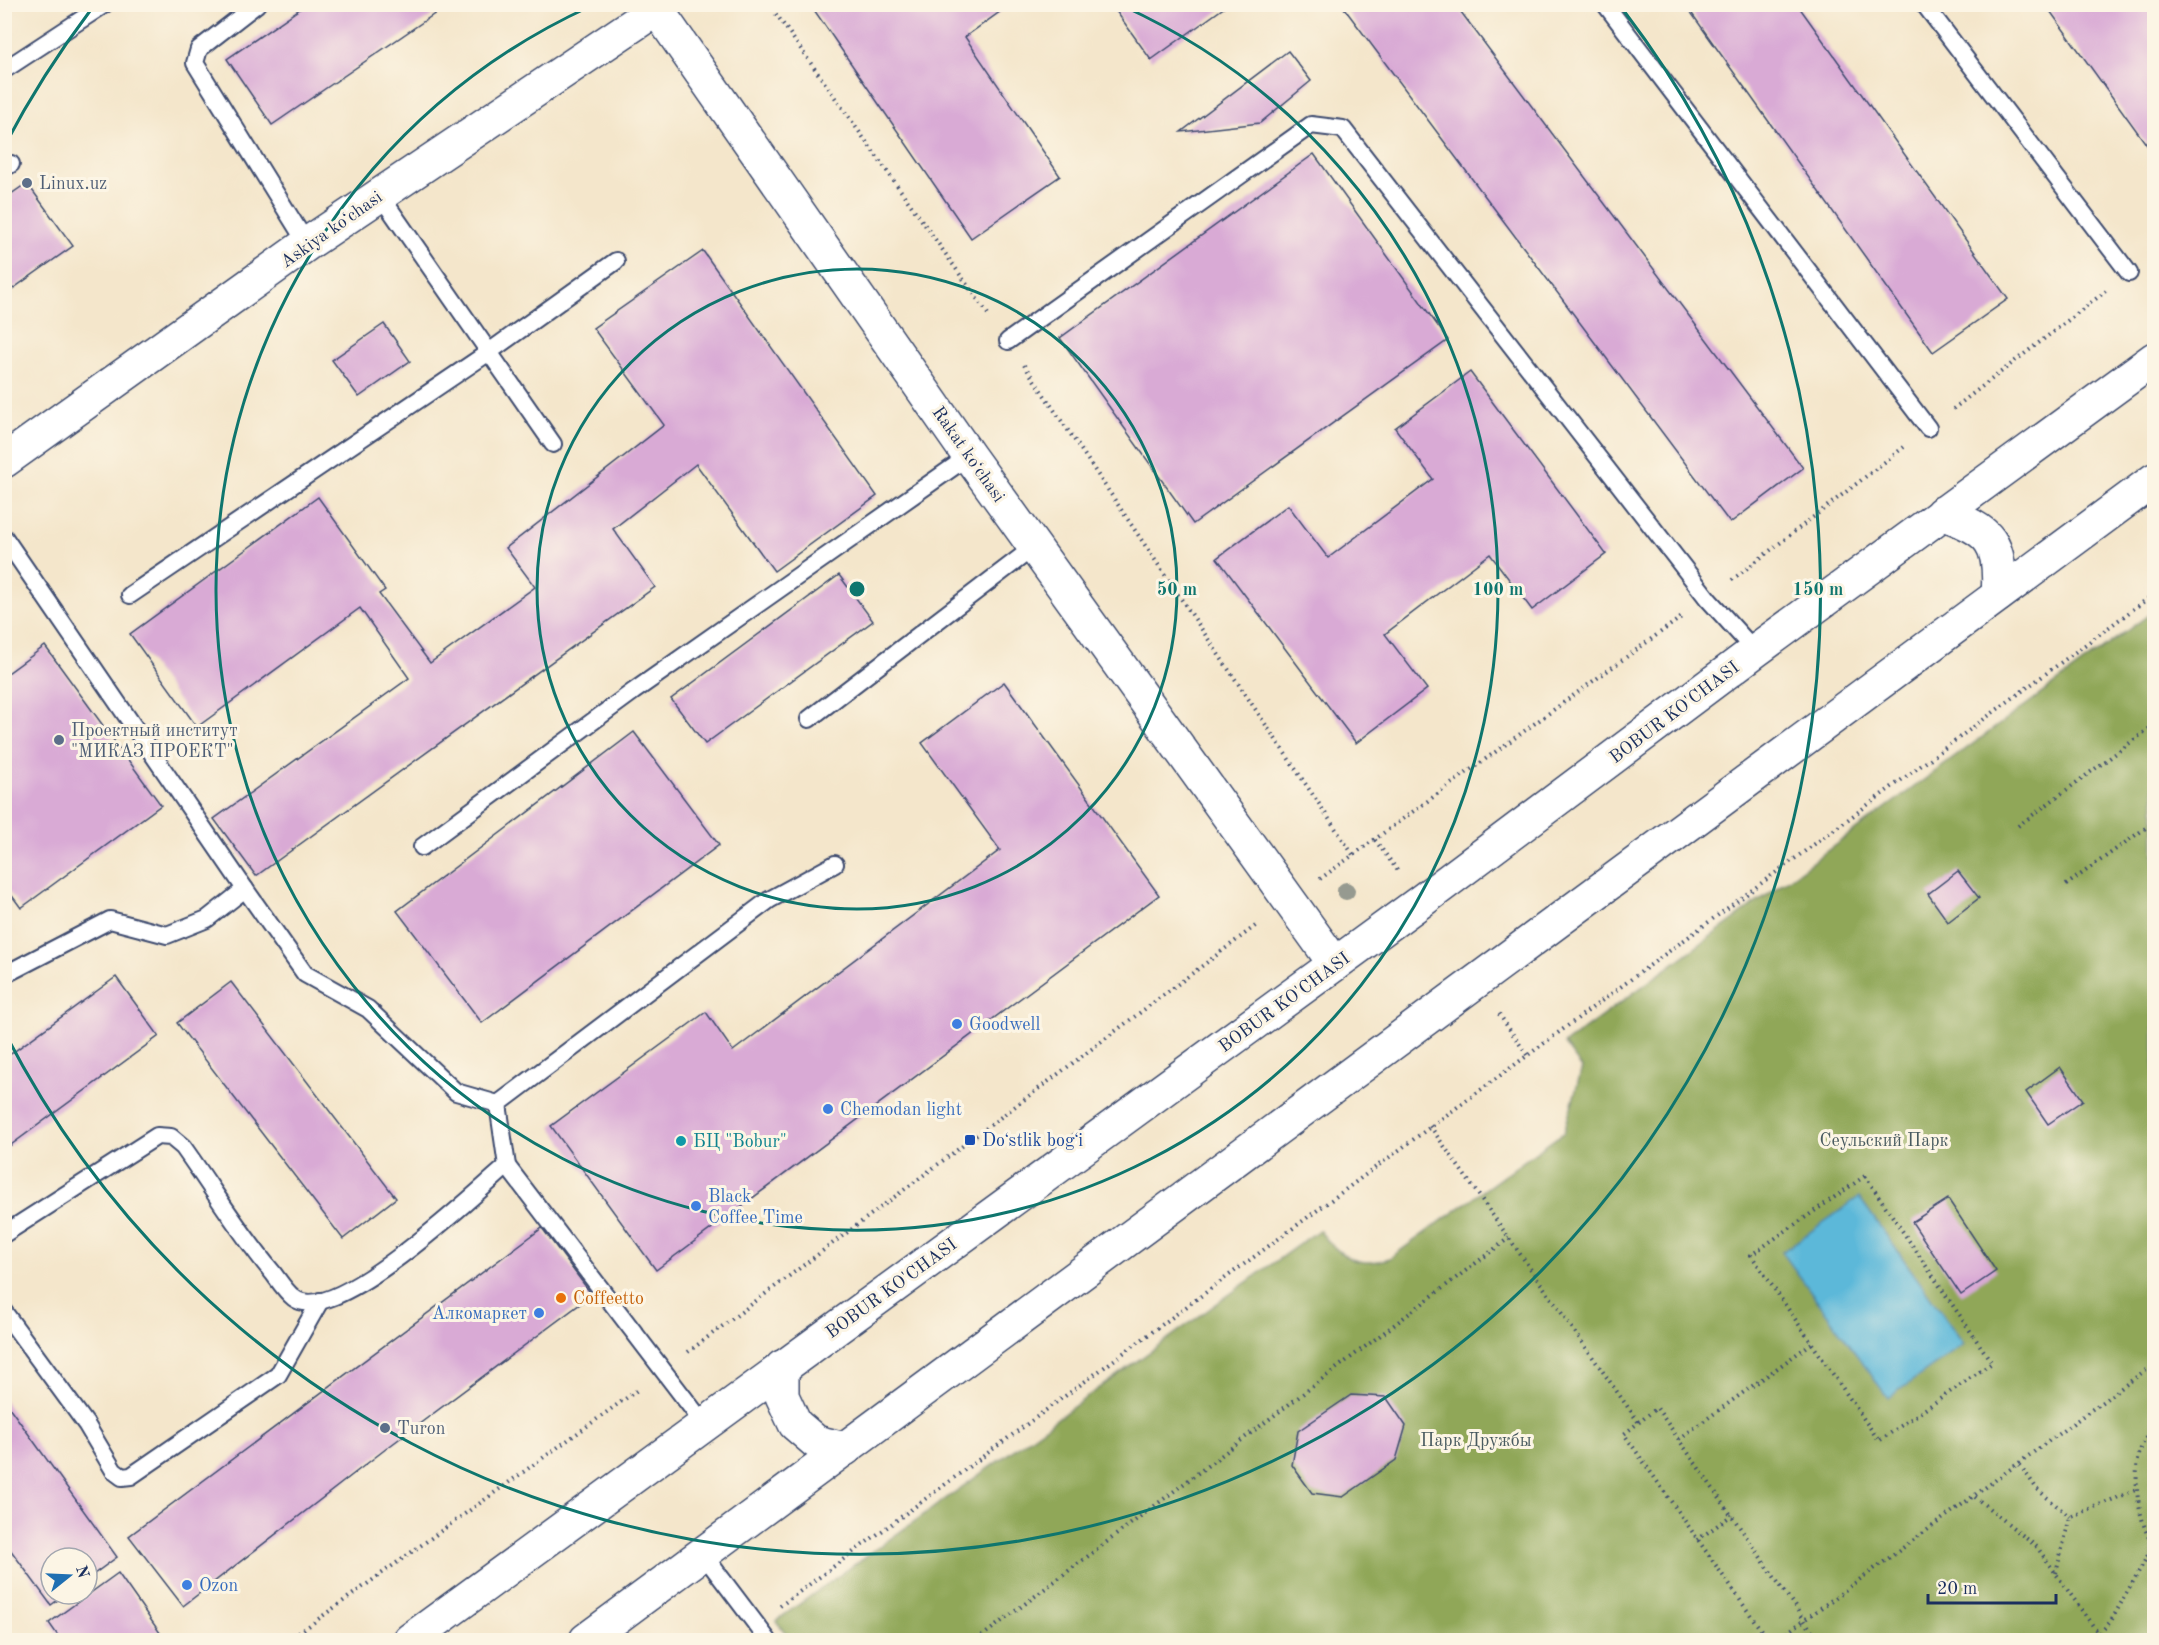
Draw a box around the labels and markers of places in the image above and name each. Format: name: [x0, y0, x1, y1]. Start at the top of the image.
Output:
place label: Linux.uz: [39, 175, 107, 193]
marker: Linux.uz: [20, 176, 34, 190]
centre of rings: [847, 579, 867, 599]
place label: Проектный институт "МИКАЗ ПРОЕКТ": [71, 722, 238, 761]
marker: Проектный институт "МИКАЗ ПРОЕКТ": [52, 733, 66, 747]
place label: Goodwell: [969, 1016, 1040, 1034]
marker: Goodwell: [950, 1017, 964, 1031]
place label: Chemodan light: [840, 1101, 962, 1119]
marker: Chemodan light: [821, 1102, 835, 1116]
place label: Doʻstlik bogʻi: [982, 1132, 1083, 1150]
place label: БЦ "Bobur": [693, 1133, 787, 1151]
marker: Doʻstlik bogʻi: [963, 1133, 977, 1147]
marker: БЦ "Bobur": [674, 1134, 688, 1148]
place label: Black Coffee Time: [708, 1188, 803, 1227]
marker: Black Coffee Time: [689, 1199, 703, 1213]
place label: Coffeetto: [573, 1290, 644, 1308]
marker: Coffeetto: [554, 1291, 568, 1305]
place label: Алкомаркет: [432, 1305, 527, 1323]
marker: Алкомаркет: [532, 1306, 546, 1320]
place label: Turon: [397, 1420, 446, 1438]
marker: Turon: [378, 1421, 392, 1435]
place label: Ozon: [199, 1577, 238, 1595]
marker: Ozon: [180, 1578, 194, 1592]

